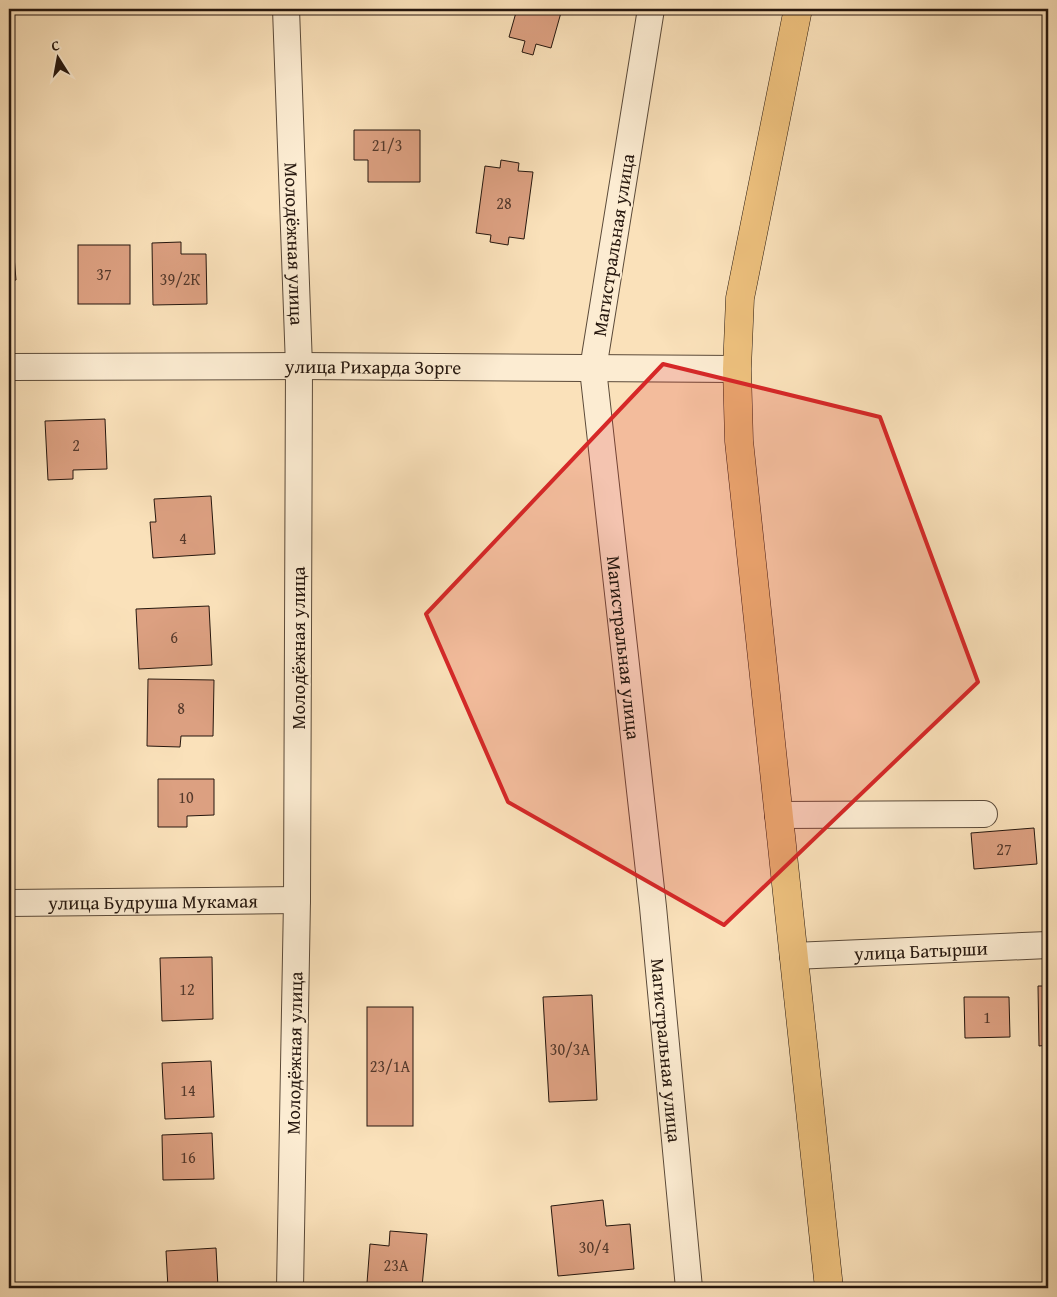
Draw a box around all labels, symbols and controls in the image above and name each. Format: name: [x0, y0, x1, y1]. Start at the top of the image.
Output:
north arrow: [32, 32, 82, 82]
text: С: [50, 35, 61, 56]
house number: 21/3: [372, 133, 402, 157]
street label: Магистральная улица: [585, 152, 641, 338]
street label: Молодёжная улица: [278, 162, 312, 326]
house number: 28: [496, 191, 512, 215]
house number: 37: [96, 262, 112, 286]
house number: 39/2К: [160, 267, 200, 291]
street label: улица Рихарда Зорге: [284, 352, 461, 381]
house number: 2: [72, 433, 80, 457]
house number: 4: [179, 526, 187, 550]
street label: Магистральная улица: [600, 554, 648, 741]
street label: Молодёжная улица: [284, 566, 312, 730]
house number: 6: [170, 625, 178, 649]
house number: 8: [177, 696, 185, 720]
house number: 10: [178, 785, 194, 809]
house number: 27: [996, 837, 1012, 861]
street label: улица Будруша Мукамая: [47, 886, 258, 917]
street label: улица Батырши: [852, 934, 988, 967]
street label: Магистральная улица: [644, 957, 689, 1144]
street label: Молодёжная улица: [279, 971, 309, 1135]
house number: 12: [179, 977, 195, 1001]
house number: 1: [983, 1005, 991, 1029]
house number: 30/3А: [550, 1037, 590, 1061]
house number: 23/1А: [370, 1054, 410, 1078]
house number: 14: [180, 1078, 196, 1102]
house number: 16: [180, 1145, 196, 1169]
house number: 30/4: [579, 1235, 610, 1259]
house number: 23А: [383, 1253, 409, 1277]

